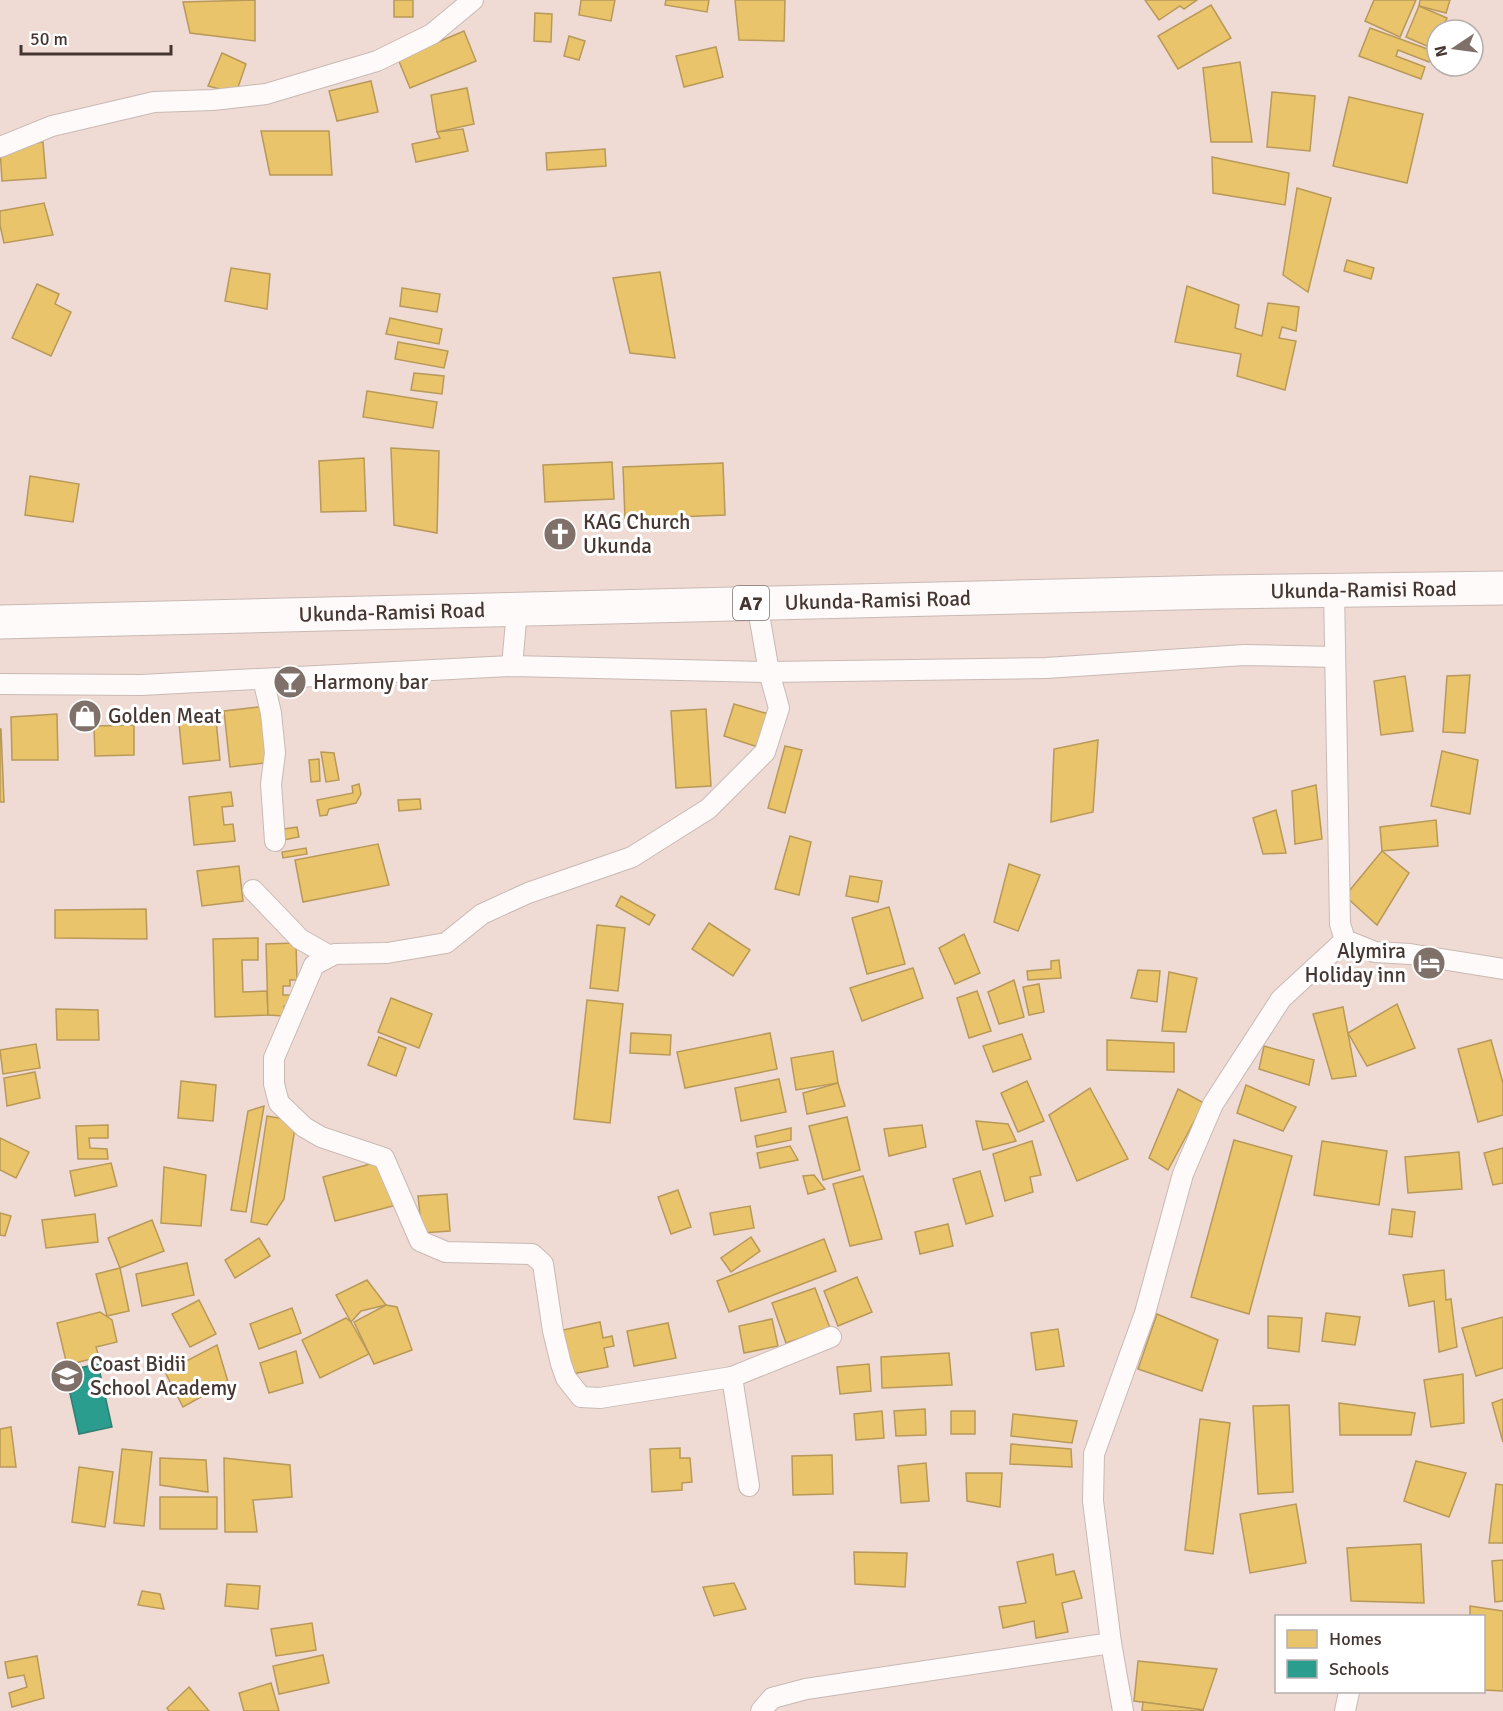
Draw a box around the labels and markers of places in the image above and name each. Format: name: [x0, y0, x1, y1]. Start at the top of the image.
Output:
place label: KAG Church Ukunda: [583, 509, 690, 559]
church icon: KAG Church Ukunda: [542, 516, 578, 552]
bar icon: Harmony bar: [272, 664, 308, 700]
place label: Harmony bar: [313, 669, 428, 695]
shop icon: Golden Meat: [67, 698, 103, 734]
place label: Golden Meat: [108, 703, 221, 729]
place label: Alymira Holiday inn: [1305, 938, 1406, 988]
hotel icon: Alymira Holiday inn: [1411, 945, 1447, 981]
place label: Coast Bidii School Academy: [90, 1351, 237, 1401]
school or university icon: Coast Bidii School Academy: [49, 1358, 85, 1394]

